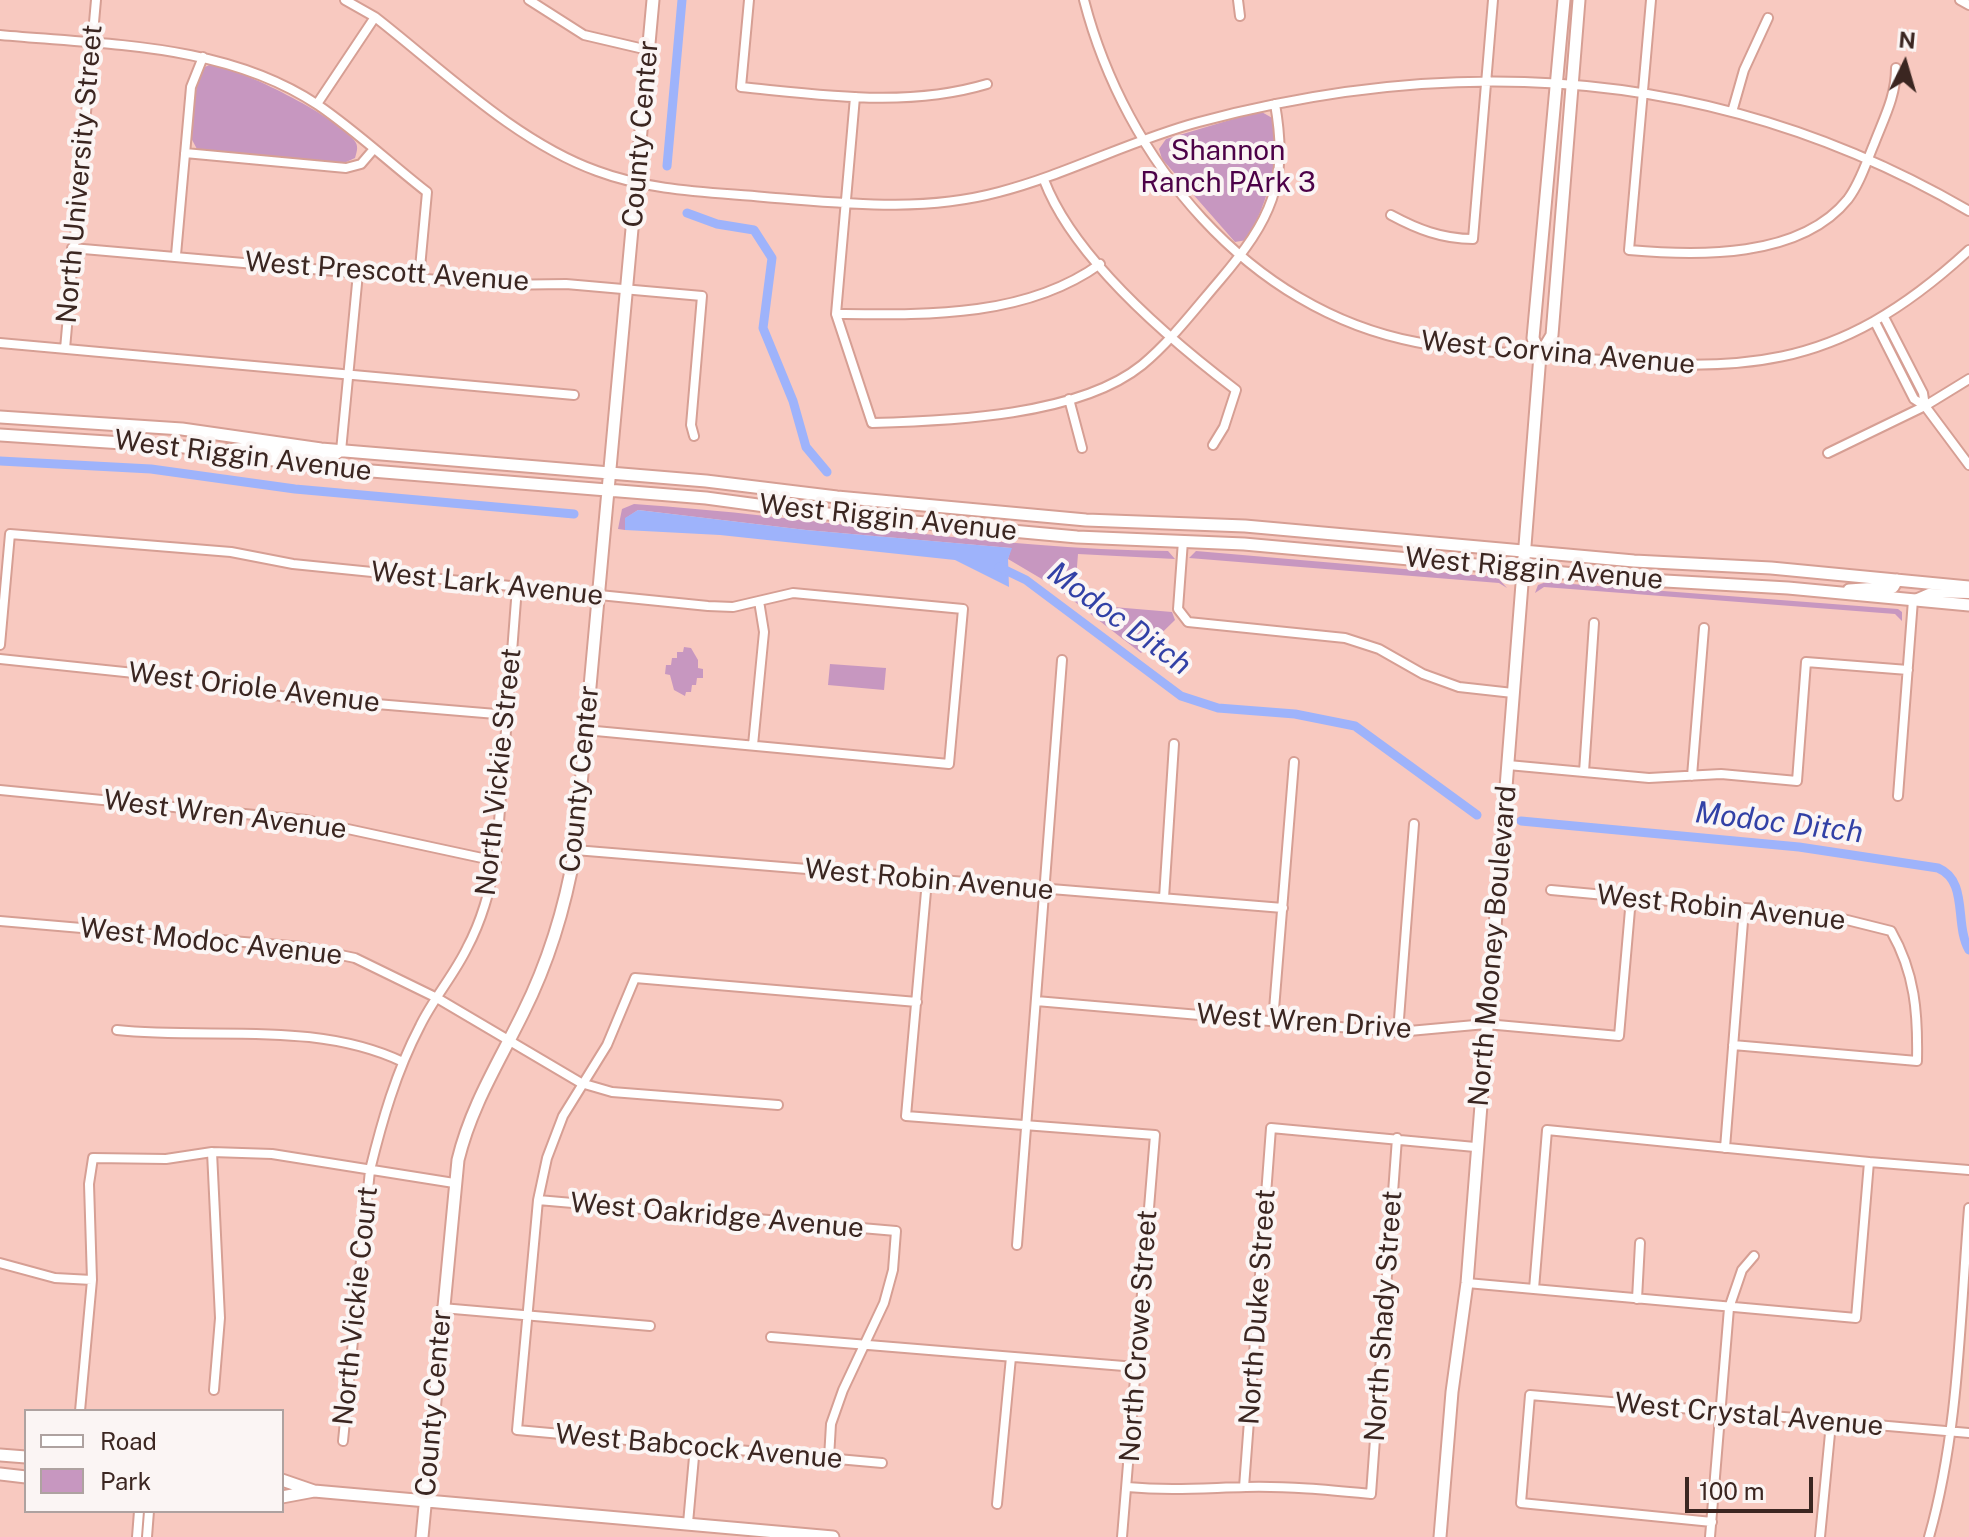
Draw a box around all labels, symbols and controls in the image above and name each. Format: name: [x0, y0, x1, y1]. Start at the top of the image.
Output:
street label: North University Street: [50, 23, 110, 325]
north arrow: [1865, 24, 1945, 104]
text: N: [1897, 26, 1917, 54]
street label: County Center: [616, 39, 666, 229]
park label: Shannon Ranch PArk 3: [1140, 134, 1316, 200]
street label: West Prescott Avenue: [244, 245, 530, 299]
street label: West Corvina Avenue: [1420, 324, 1696, 382]
street label: West Riggin Avenue: [112, 424, 374, 488]
street label: West Riggin Avenue: [757, 488, 1019, 548]
street label: West Riggin Avenue: [1403, 541, 1665, 597]
street label: West Lark Avenue: [369, 555, 605, 613]
water label: Modoc Ditch: [1040, 555, 1198, 683]
street label: North Vickie Street: [469, 646, 529, 898]
street label: West Oriole Avenue: [126, 656, 382, 720]
street label: County Center: [553, 684, 607, 874]
street label: West Wren Avenue: [101, 783, 349, 847]
street label: North Mooney Boulevard: [1462, 784, 1524, 1108]
water label: Modoc Ditch: [1693, 795, 1865, 851]
street label: West Robin Avenue: [803, 852, 1055, 908]
street label: West Robin Avenue: [1595, 878, 1847, 938]
street label: West Modoc Avenue: [78, 911, 344, 973]
street label: West Wren Drive: [1195, 998, 1413, 1046]
street label: North Vickie Court: [327, 1185, 385, 1427]
street label: West Oakridge Avenue: [569, 1186, 865, 1246]
street label: North Duke Street: [1233, 1188, 1283, 1426]
street label: North Shady Street: [1358, 1189, 1410, 1443]
street label: North Crowe Street: [1113, 1209, 1165, 1463]
street label: County Center: [409, 1308, 459, 1498]
street label: West Crystal Avenue: [1613, 1387, 1885, 1443]
legend: [24, 1409, 284, 1513]
street label: West Babcock Avenue: [554, 1418, 844, 1476]
text: Road: [100, 1427, 157, 1455]
scale bar: [1689, 1461, 1817, 1511]
text: Park: [100, 1467, 151, 1495]
text: 100 m: [1699, 1477, 1765, 1505]

